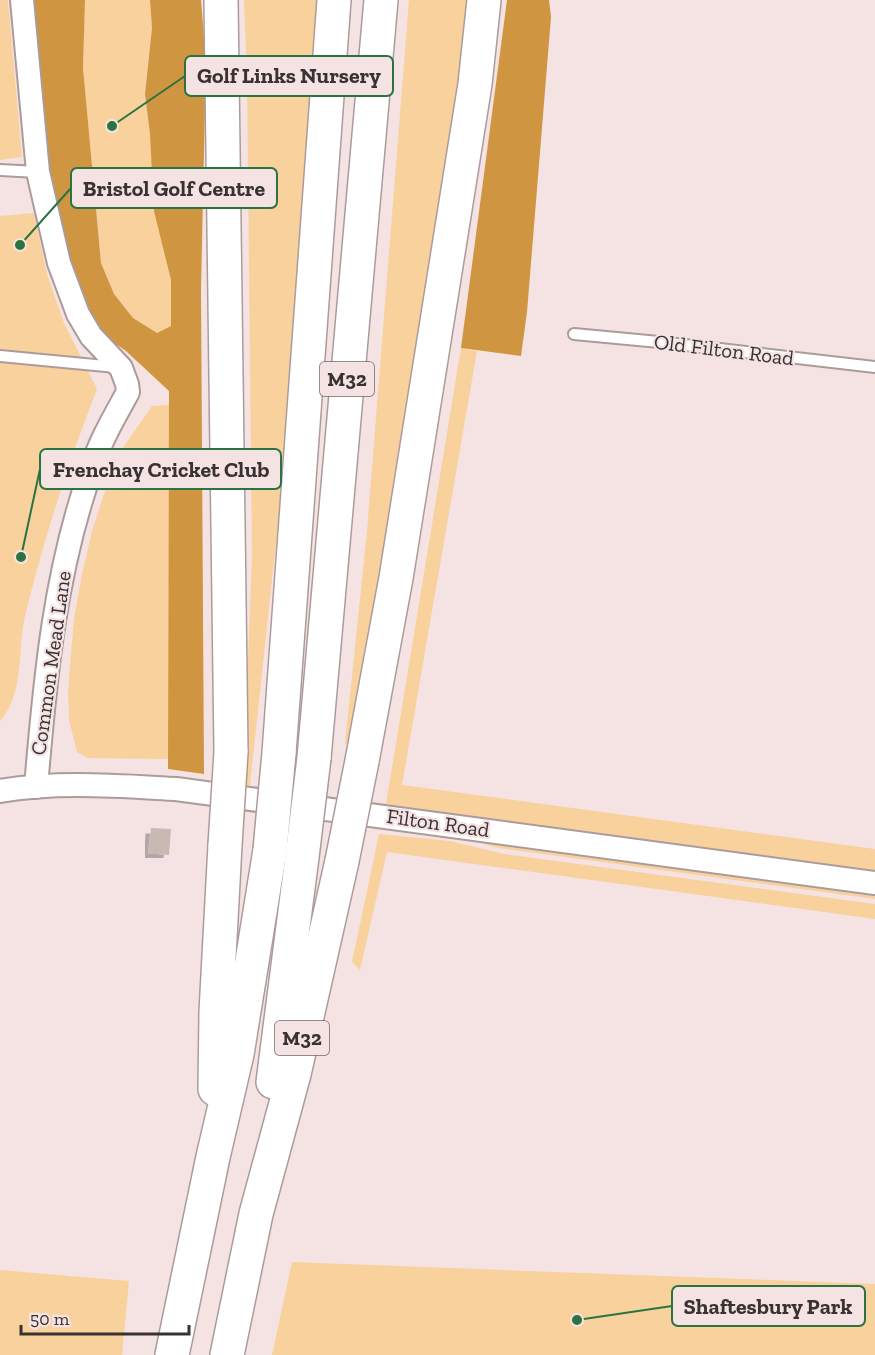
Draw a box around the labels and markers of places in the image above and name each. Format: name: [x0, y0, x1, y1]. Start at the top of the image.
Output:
callout: Golf Links Nursery: [185, 56, 393, 96]
callout: Bristol Golf Centre: [71, 168, 277, 208]
callout: Frenchay Cricket Club: [40, 449, 281, 489]
callout: Shaftesbury Park: [672, 1286, 865, 1326]

